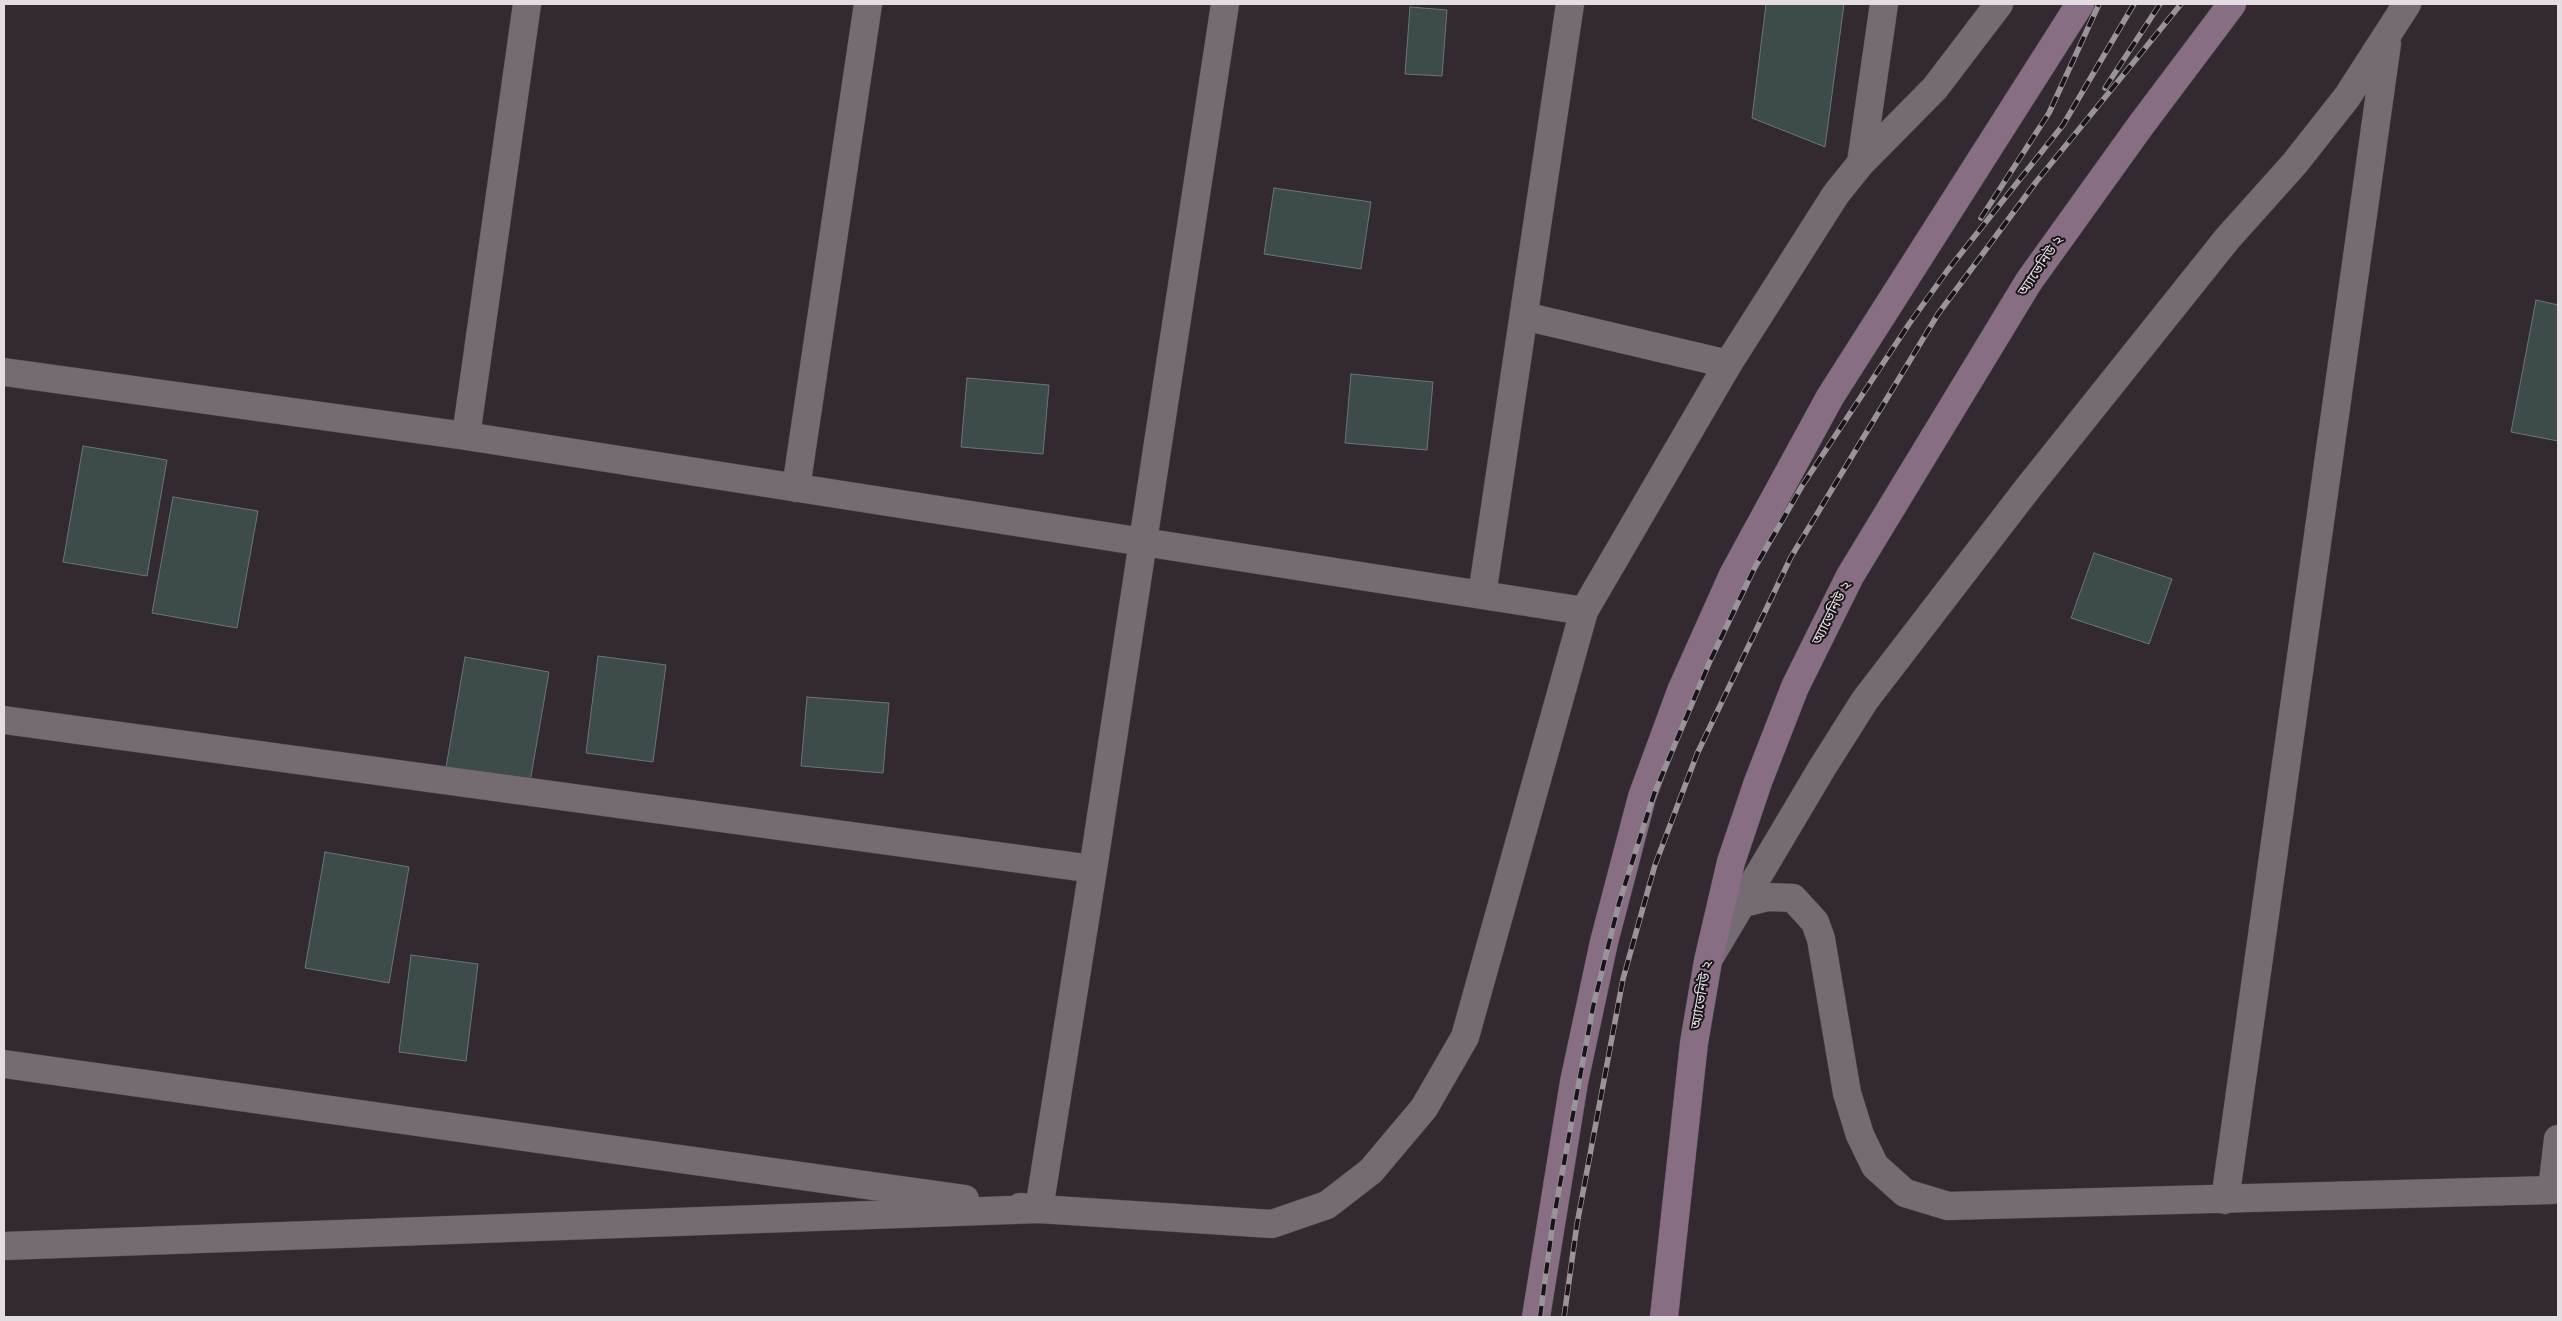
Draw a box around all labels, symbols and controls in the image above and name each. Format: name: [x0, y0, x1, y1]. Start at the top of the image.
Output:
street label: অ্যাভেনিউ ২: [2015, 233, 2067, 299]
street label: অ্যাভেনিউ ২: [1809, 578, 1855, 648]
street label: অ্যাভেনিউ ২: [1688, 959, 1716, 1031]

